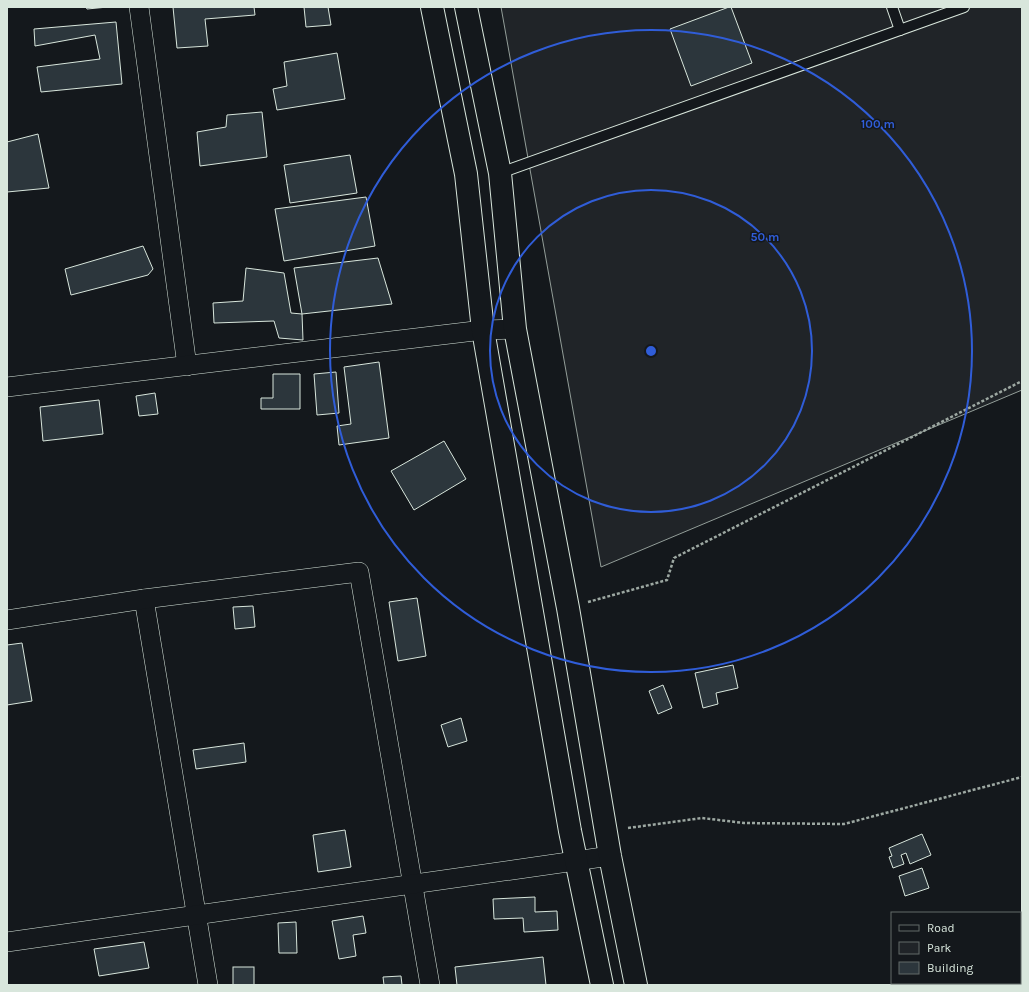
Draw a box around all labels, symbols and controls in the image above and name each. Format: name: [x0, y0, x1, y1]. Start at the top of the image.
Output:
text: 100 m: [861, 117, 895, 131]
text: 50 m: [751, 230, 780, 244]
centre of rings: [644, 344, 658, 358]
legend: [891, 912, 1021, 984]
text: Road: [927, 921, 955, 935]
text: Park: [927, 941, 952, 955]
text: Building: [927, 961, 974, 975]

